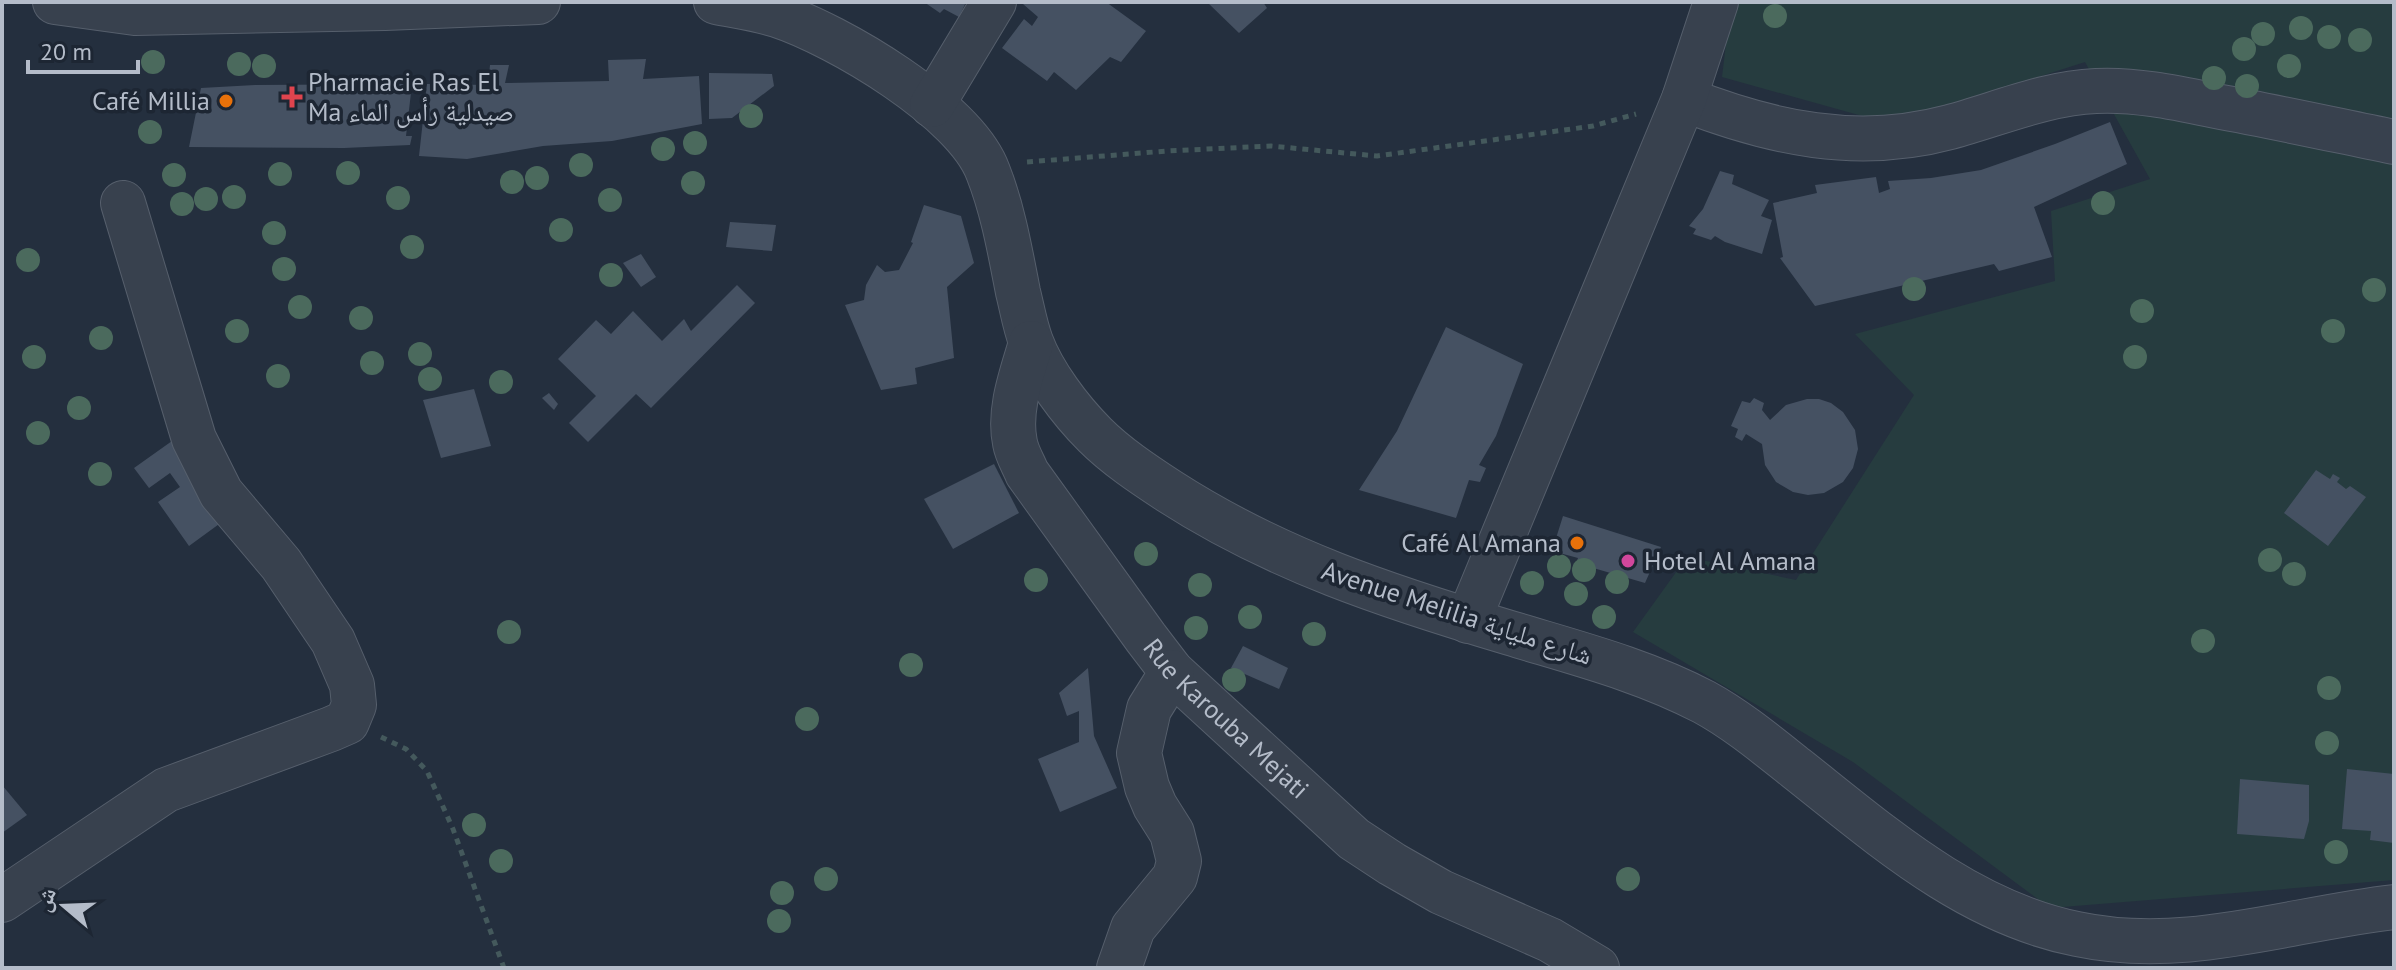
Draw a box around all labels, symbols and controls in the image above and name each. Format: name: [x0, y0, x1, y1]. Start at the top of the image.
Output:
scale bar: [28, 24, 138, 74]
text: 20 m: [40, 36, 92, 67]
place label: Pharmacie Ras El Ma صيدلية رأس الماء: [308, 65, 514, 128]
place label: Café Millia: [92, 84, 210, 117]
marker: Pharmacie Ras El Ma صيدلية رأس الماء: [283, 88, 301, 106]
marker: Café Millia: [217, 92, 235, 110]
place label: Café Al Amana: [1401, 526, 1561, 559]
marker: Café Al Amana: [1568, 534, 1586, 552]
place label: Hotel Al Amana: [1644, 544, 1816, 577]
marker: Hotel Al Amana: [1619, 552, 1637, 570]
street label: Avenue Melilia شارع ملياية: [1318, 553, 1596, 672]
street label: Rue Karouba Mejati: [1136, 632, 1316, 805]
north arrow: [24, 866, 104, 946]
text: ش: [28, 884, 62, 915]

